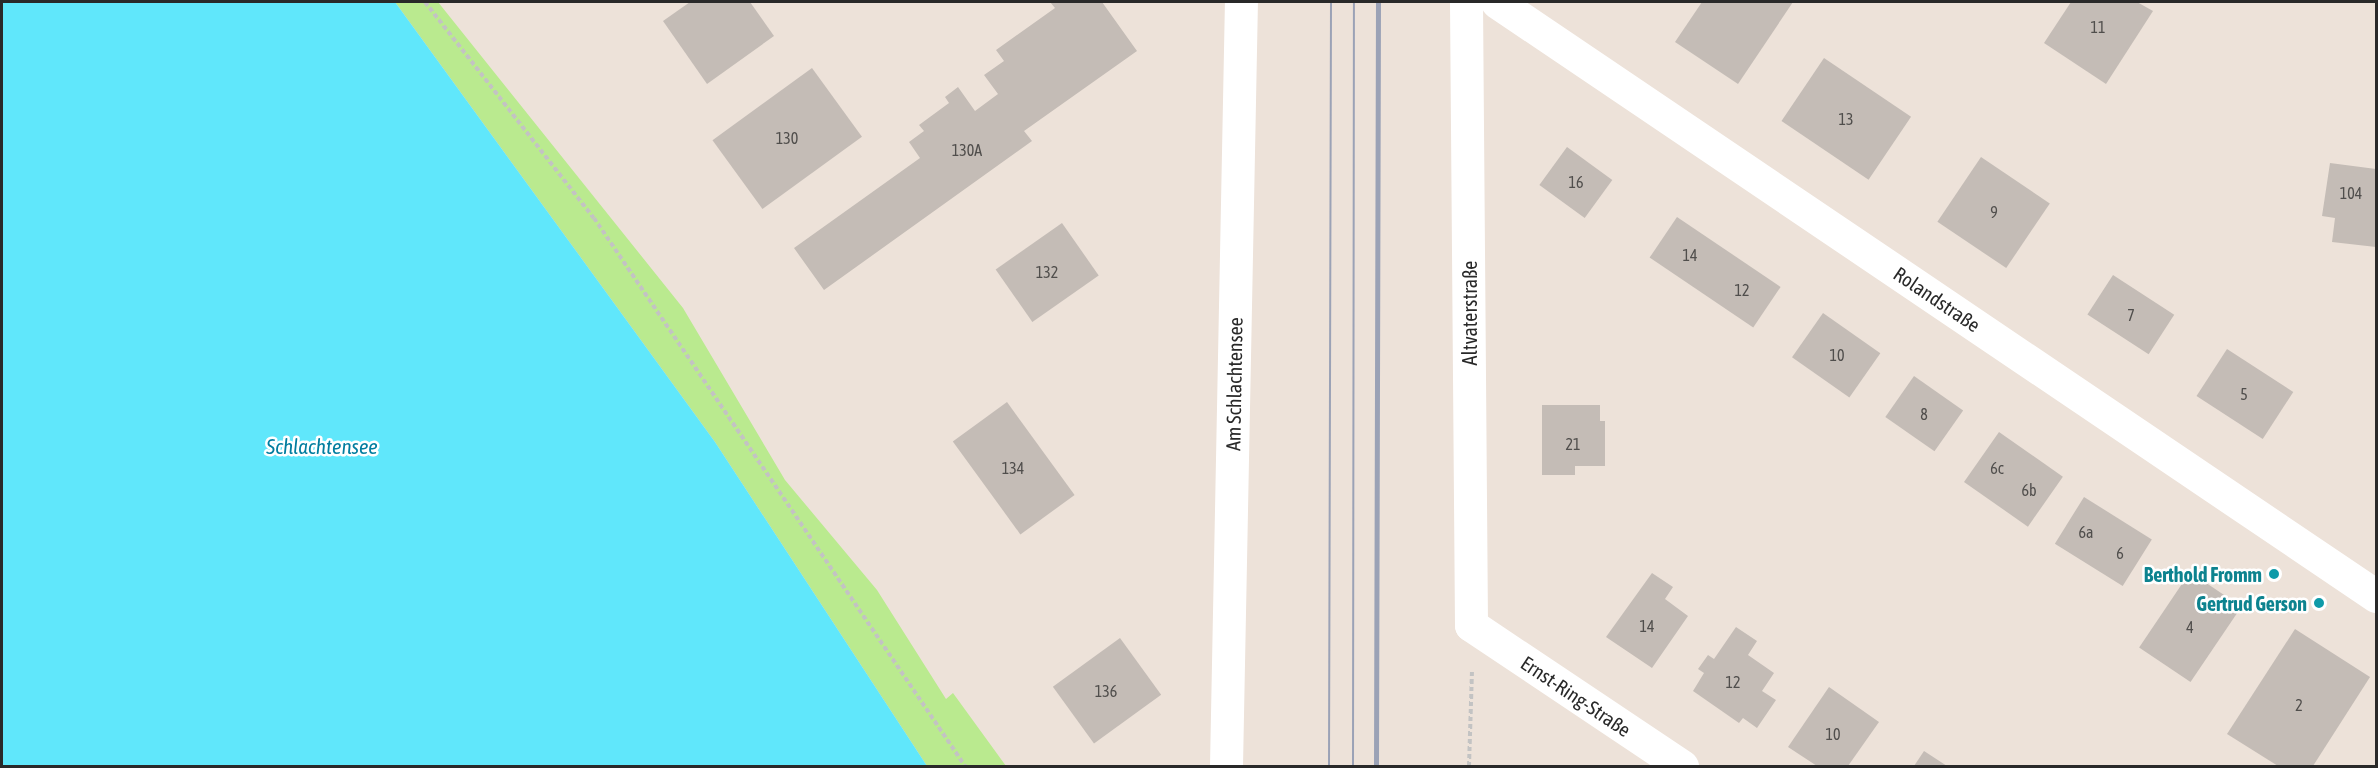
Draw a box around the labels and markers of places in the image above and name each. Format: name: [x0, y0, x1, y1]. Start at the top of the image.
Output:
place label: Berthold Fromm: [2144, 562, 2262, 586]
marker: Berthold Fromm: [2267, 567, 2281, 581]
place label: Gertrud Gerson: [2196, 591, 2307, 615]
marker: Gertrud Gerson: [2312, 596, 2326, 610]

